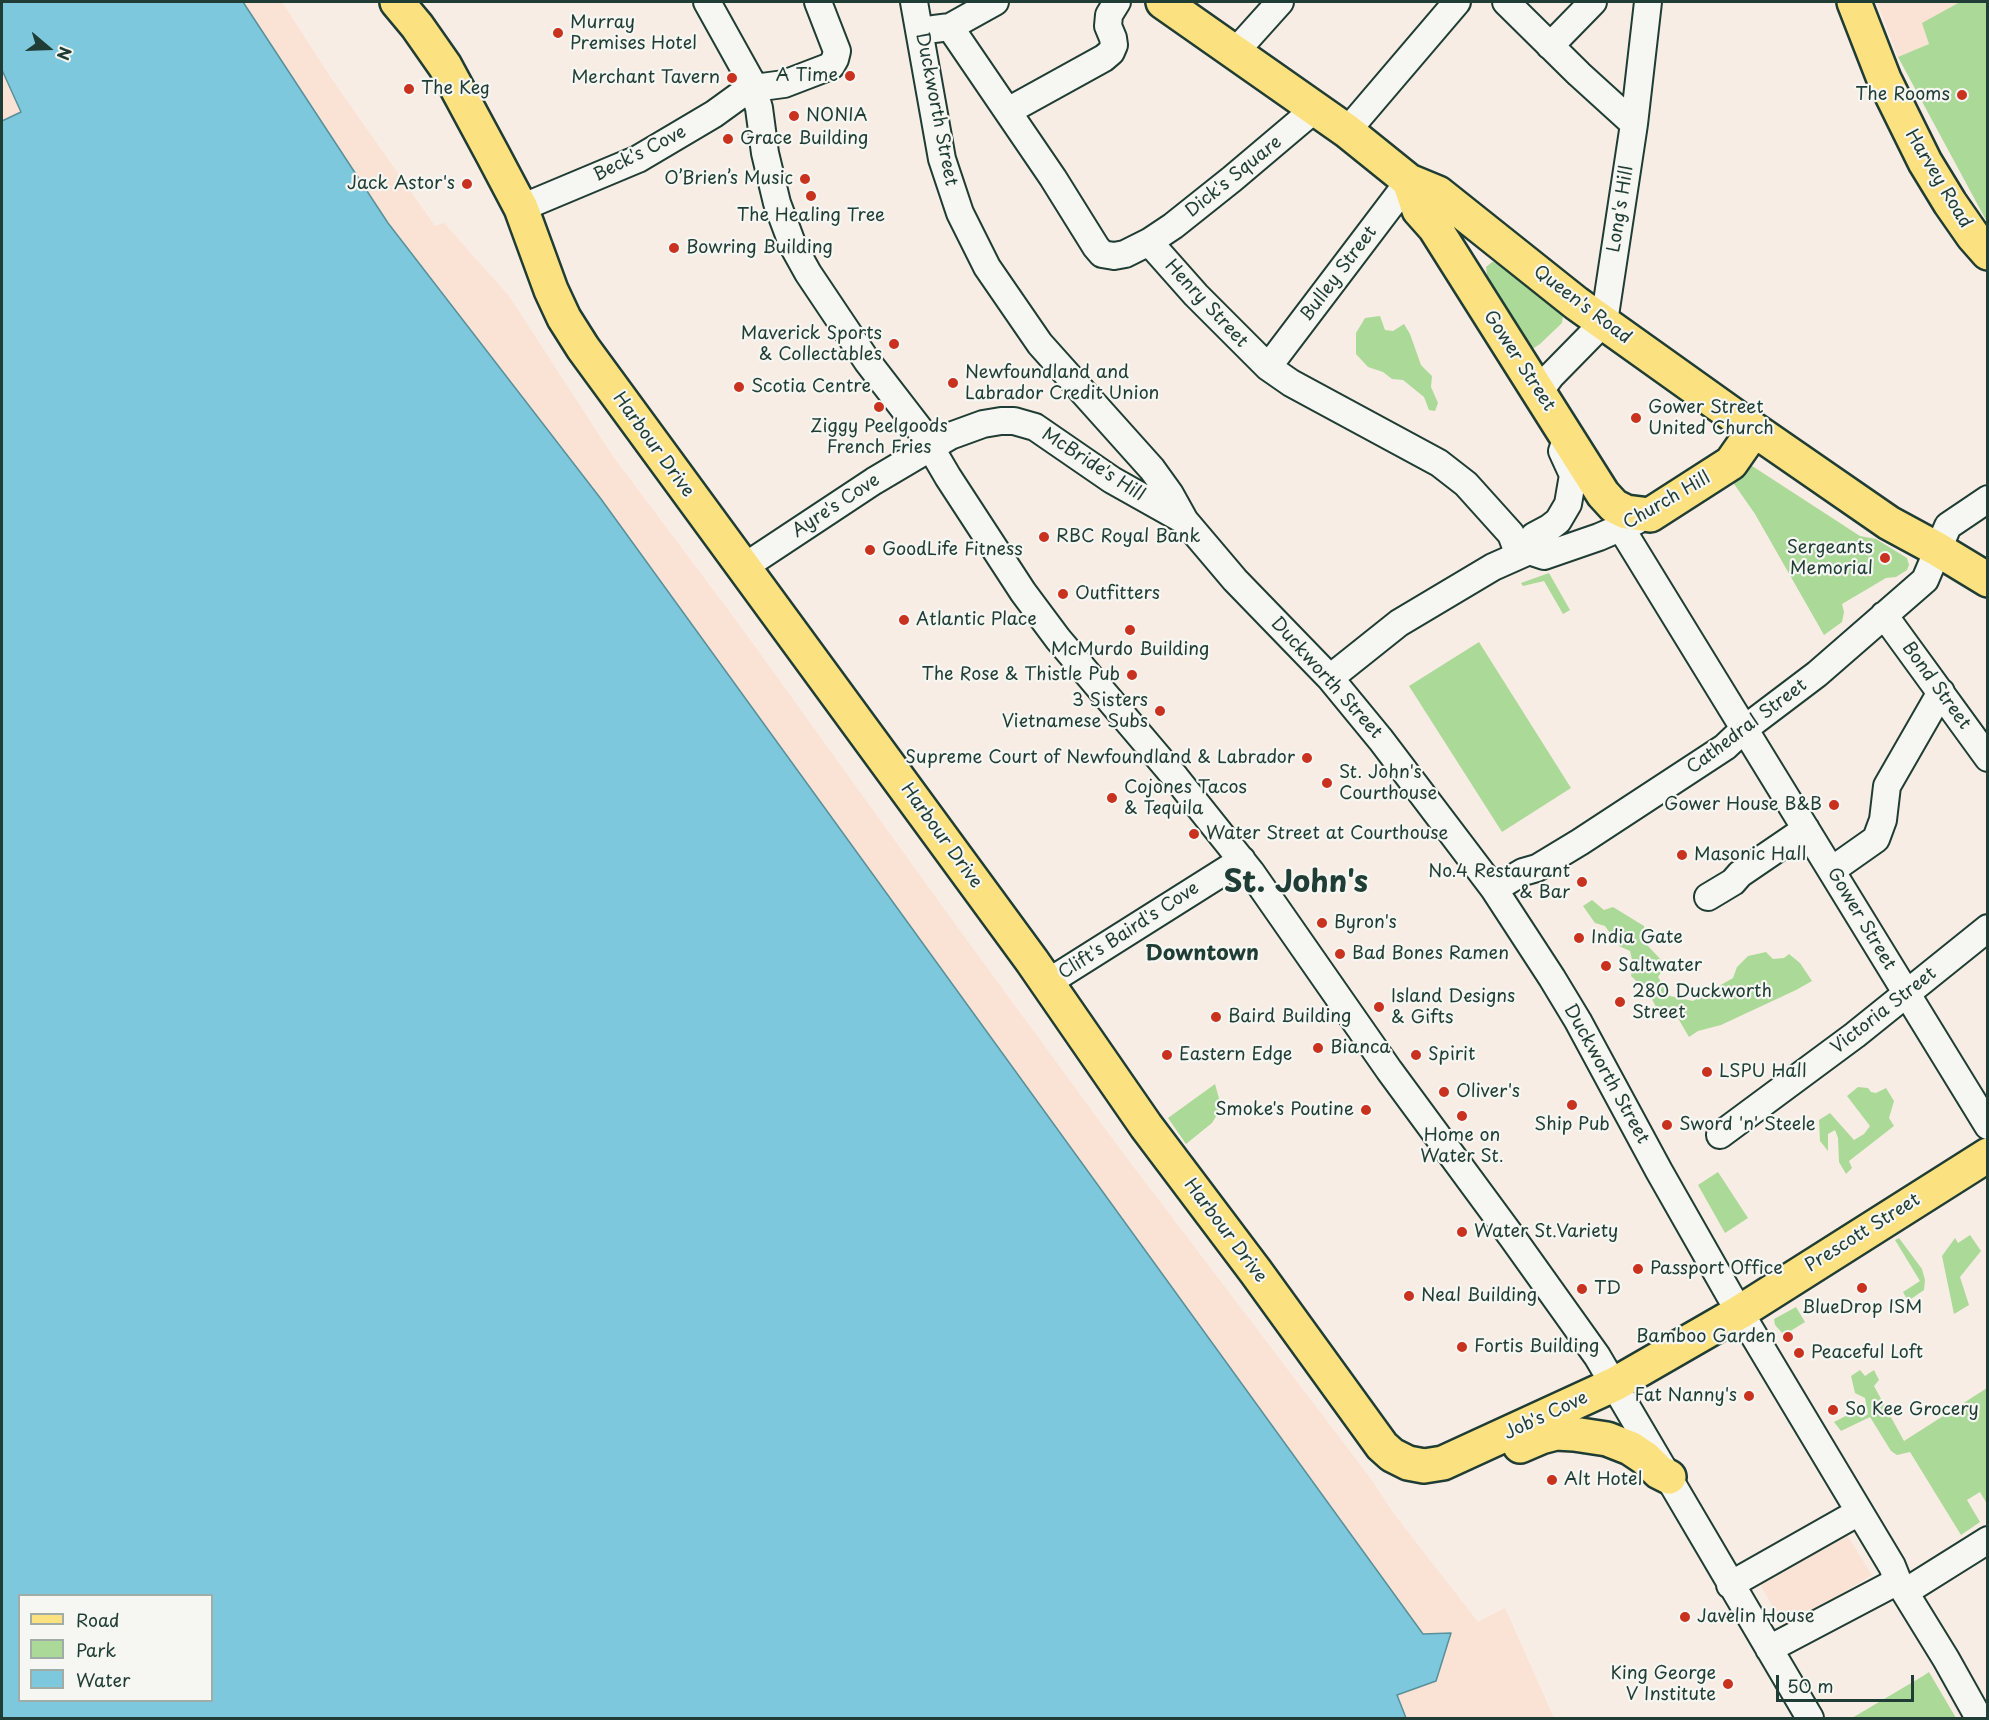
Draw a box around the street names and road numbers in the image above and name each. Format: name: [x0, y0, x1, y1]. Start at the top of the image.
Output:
street label: Duckworth Street: [910, 30, 962, 188]
street label: Beck's Cove: [590, 121, 690, 187]
street label: Harvey Road: [1900, 126, 1976, 232]
street label: Dick's Square: [1182, 132, 1286, 222]
street label: Long's Hill: [1603, 164, 1639, 254]
street label: Bulley Street: [1296, 222, 1382, 326]
street label: Henry Street: [1160, 256, 1252, 352]
street label: Queen's Road: [1529, 261, 1635, 349]
street label: Gower Street: [1478, 307, 1560, 415]
street label: Harbour Drive: [608, 388, 698, 502]
street label: McBride's Hill: [1038, 424, 1148, 506]
street label: Church Hill: [1620, 467, 1714, 535]
street label: Ayre's Cove: [788, 470, 884, 542]
street label: Duckworth Street: [1266, 613, 1386, 743]
street label: Bond Street: [1897, 638, 1975, 734]
street label: Cathedral Street: [1683, 675, 1811, 779]
street label: Harbour Drive: [896, 779, 986, 893]
street label: Gower Street: [1822, 864, 1900, 974]
street label: Clift's Baird's Cove: [1055, 877, 1203, 985]
street label: Victoria Street: [1827, 963, 1941, 1059]
street label: Duckworth Street: [1559, 1000, 1653, 1148]
street label: Harbour Drive: [1179, 1175, 1271, 1287]
street label: Prescott Street: [1802, 1189, 1924, 1277]
street label: Job's Cove: [1501, 1387, 1591, 1445]

